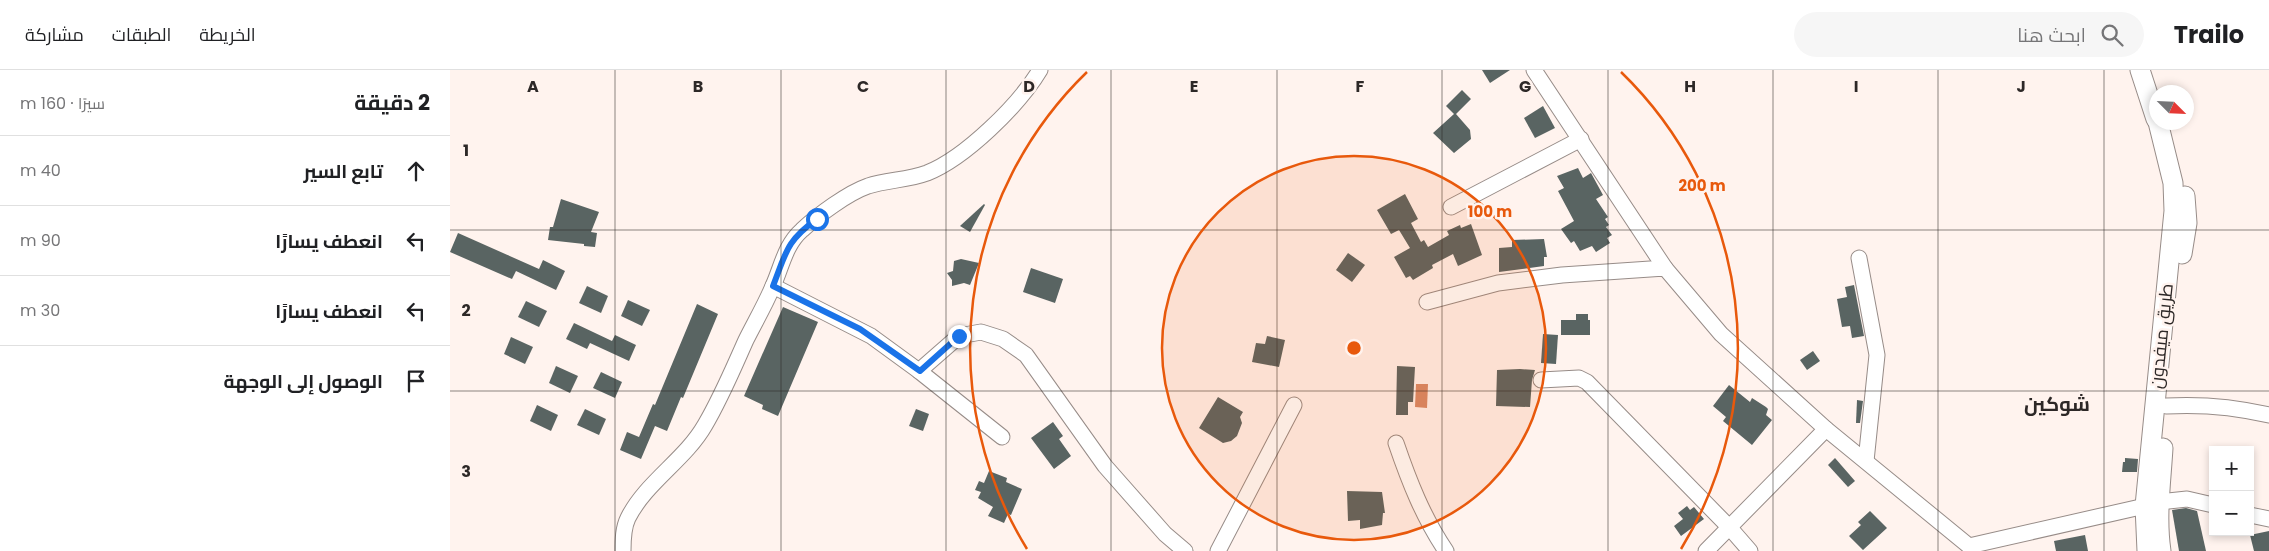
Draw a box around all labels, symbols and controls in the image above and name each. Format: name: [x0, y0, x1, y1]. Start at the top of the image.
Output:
search box: [1794, 12, 2144, 57]
text: Trailo: [2174, 18, 2244, 51]
icon: search: [2098, 21, 2126, 49]
text: مشاركة: [25, 22, 84, 47]
text: الطبقات: [112, 22, 171, 47]
text: الخريطة: [199, 22, 256, 47]
text: ابحث هنا: [2017, 22, 2086, 49]
text: A: [527, 75, 539, 98]
text: B: [693, 75, 703, 98]
text: C: [857, 75, 869, 98]
text: D: [1023, 75, 1035, 98]
text: E: [1190, 75, 1198, 98]
text: F: [1356, 75, 1365, 98]
text: G: [1519, 75, 1531, 98]
text: H: [1684, 75, 1696, 98]
text: I: [1854, 75, 1858, 98]
text: J: [2016, 75, 2026, 98]
north arrow: [2149, 85, 2194, 130]
text: 2 دقيقة: [354, 88, 430, 117]
text: سيرًا · 160 m: [20, 92, 105, 115]
text: 1: [463, 139, 469, 162]
icon: ahead: [402, 157, 430, 185]
text: تابع السير: [303, 158, 383, 185]
text: 40 m: [20, 159, 61, 182]
text: 200 m: [1678, 175, 1726, 196]
text: 100 m: [1468, 201, 1512, 222]
route start: [806, 208, 829, 231]
icon: left: [402, 227, 430, 255]
text: انعطف يسارًا: [275, 228, 383, 255]
text: 90 m: [20, 229, 61, 252]
street label: طريق ميفدون: [2143, 282, 2179, 390]
icon: left: [402, 297, 430, 325]
text: انعطف يسارًا: [275, 298, 383, 325]
text: 30 m: [20, 299, 60, 322]
text: 2: [461, 299, 471, 322]
route end: [948, 325, 971, 348]
centre of rings: [1345, 339, 1363, 357]
icon: arrive: [402, 367, 430, 395]
text: الوصول إلى الوجهة: [224, 368, 383, 395]
district label: شوكين: [2024, 390, 2090, 418]
map controls: [2209, 446, 2254, 536]
button: +: [2209, 446, 2254, 491]
text: 3: [461, 460, 471, 483]
button: −: [2209, 491, 2254, 536]

